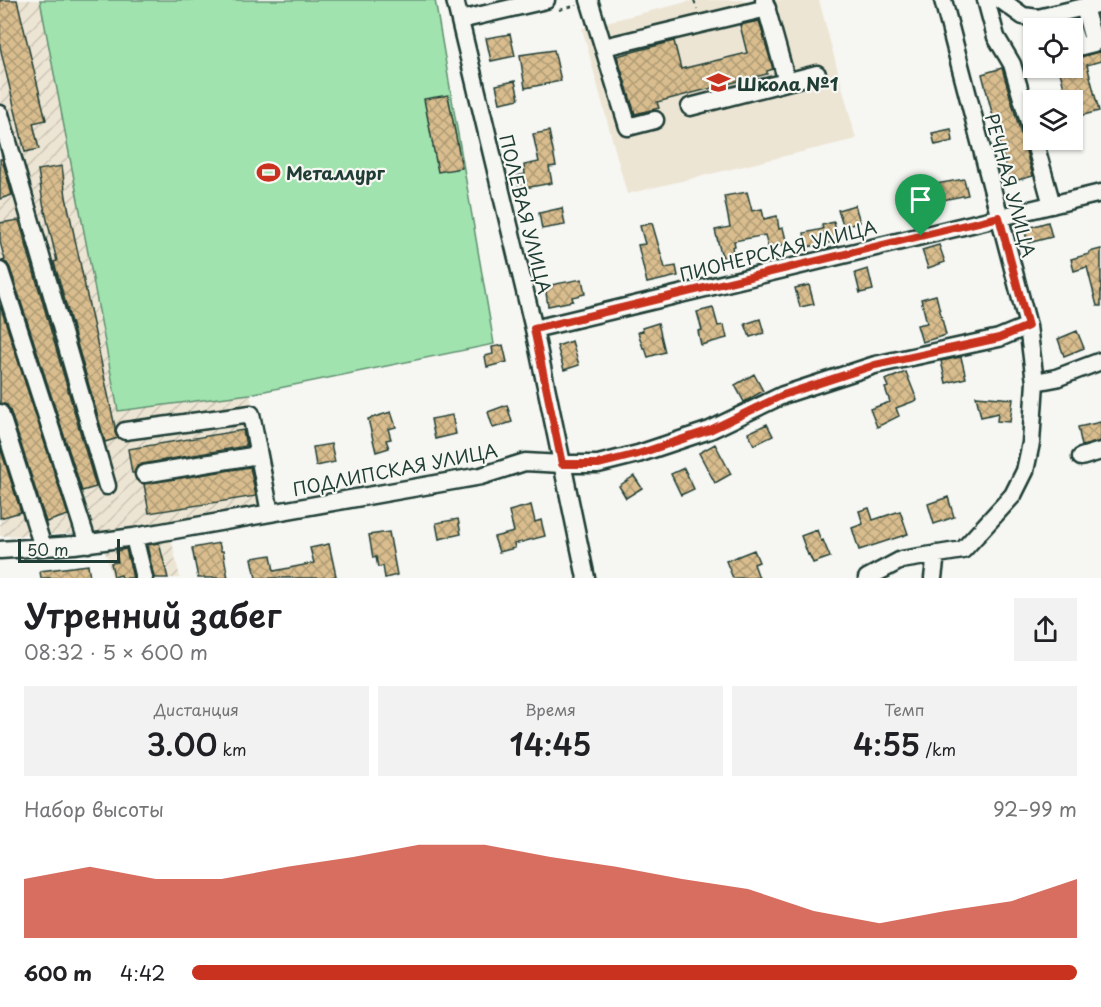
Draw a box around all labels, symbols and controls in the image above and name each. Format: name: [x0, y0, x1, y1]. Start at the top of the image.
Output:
map controls: [1023, 18, 1083, 150]
button: locate: [1023, 18, 1083, 78]
school or university icon: Школа №1: [706, 70, 732, 96]
place label: Школа №1: [737, 70, 839, 97]
button: layers: [1023, 90, 1083, 150]
street label: РЕЧНАЯ УЛИЦА: [979, 110, 1043, 260]
street label: ПОЛЕВАЯ УЛИЦА: [493, 131, 559, 297]
sports icon: Металлург: [255, 159, 281, 185]
place label: Металлург: [286, 159, 385, 186]
pin: [895, 174, 946, 236]
icon: arrive: [904, 183, 937, 216]
street label: ПИОНЕРСКАЯ УЛИЦА: [677, 212, 879, 288]
street label: ПОДЛИПСКАЯ УЛИЦА: [290, 436, 500, 502]
scale bar: [18, 536, 120, 564]
text: 50 m: [27, 537, 68, 561]
text: Утренний забег: [24, 589, 281, 639]
button: share: [1014, 598, 1077, 661]
text: 08:32 · 5 × 600 m: [24, 637, 208, 667]
text: Дистанция: [154, 697, 239, 721]
text: Время: [525, 697, 576, 721]
text: Темп: [884, 697, 925, 721]
text: 3.00: [146, 721, 217, 766]
text: 14:45: [509, 721, 592, 766]
text: 4:55: [853, 721, 920, 766]
text: km: [217, 737, 247, 761]
text: /km: [920, 737, 956, 761]
text: Набор высоты: [24, 794, 164, 824]
text: 92–99 m: [993, 794, 1077, 824]
text: 600 m: [24, 958, 92, 988]
text: 4:42: [120, 958, 165, 988]

